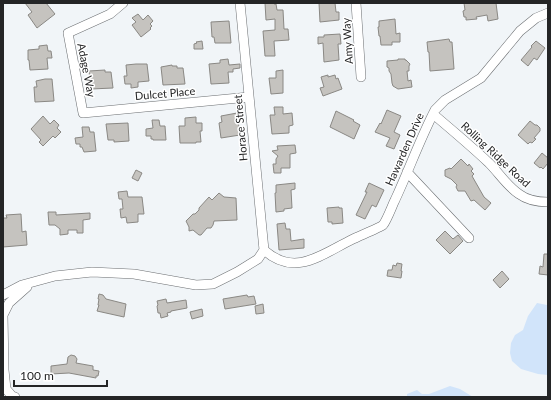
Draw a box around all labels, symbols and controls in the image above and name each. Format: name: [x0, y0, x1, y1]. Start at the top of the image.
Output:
street label: Amy Way: [339, 17, 355, 64]
street label: Adage Way: [75, 42, 99, 98]
street label: Dulcet Place: [134, 84, 196, 102]
street label: Horace Street: [231, 94, 249, 162]
street label: Hawarden Drive: [382, 110, 426, 188]
street label: Rolling Ridge Road: [459, 119, 533, 189]
scale bar: [14, 362, 107, 388]
text: 100 m: [20, 368, 54, 383]

